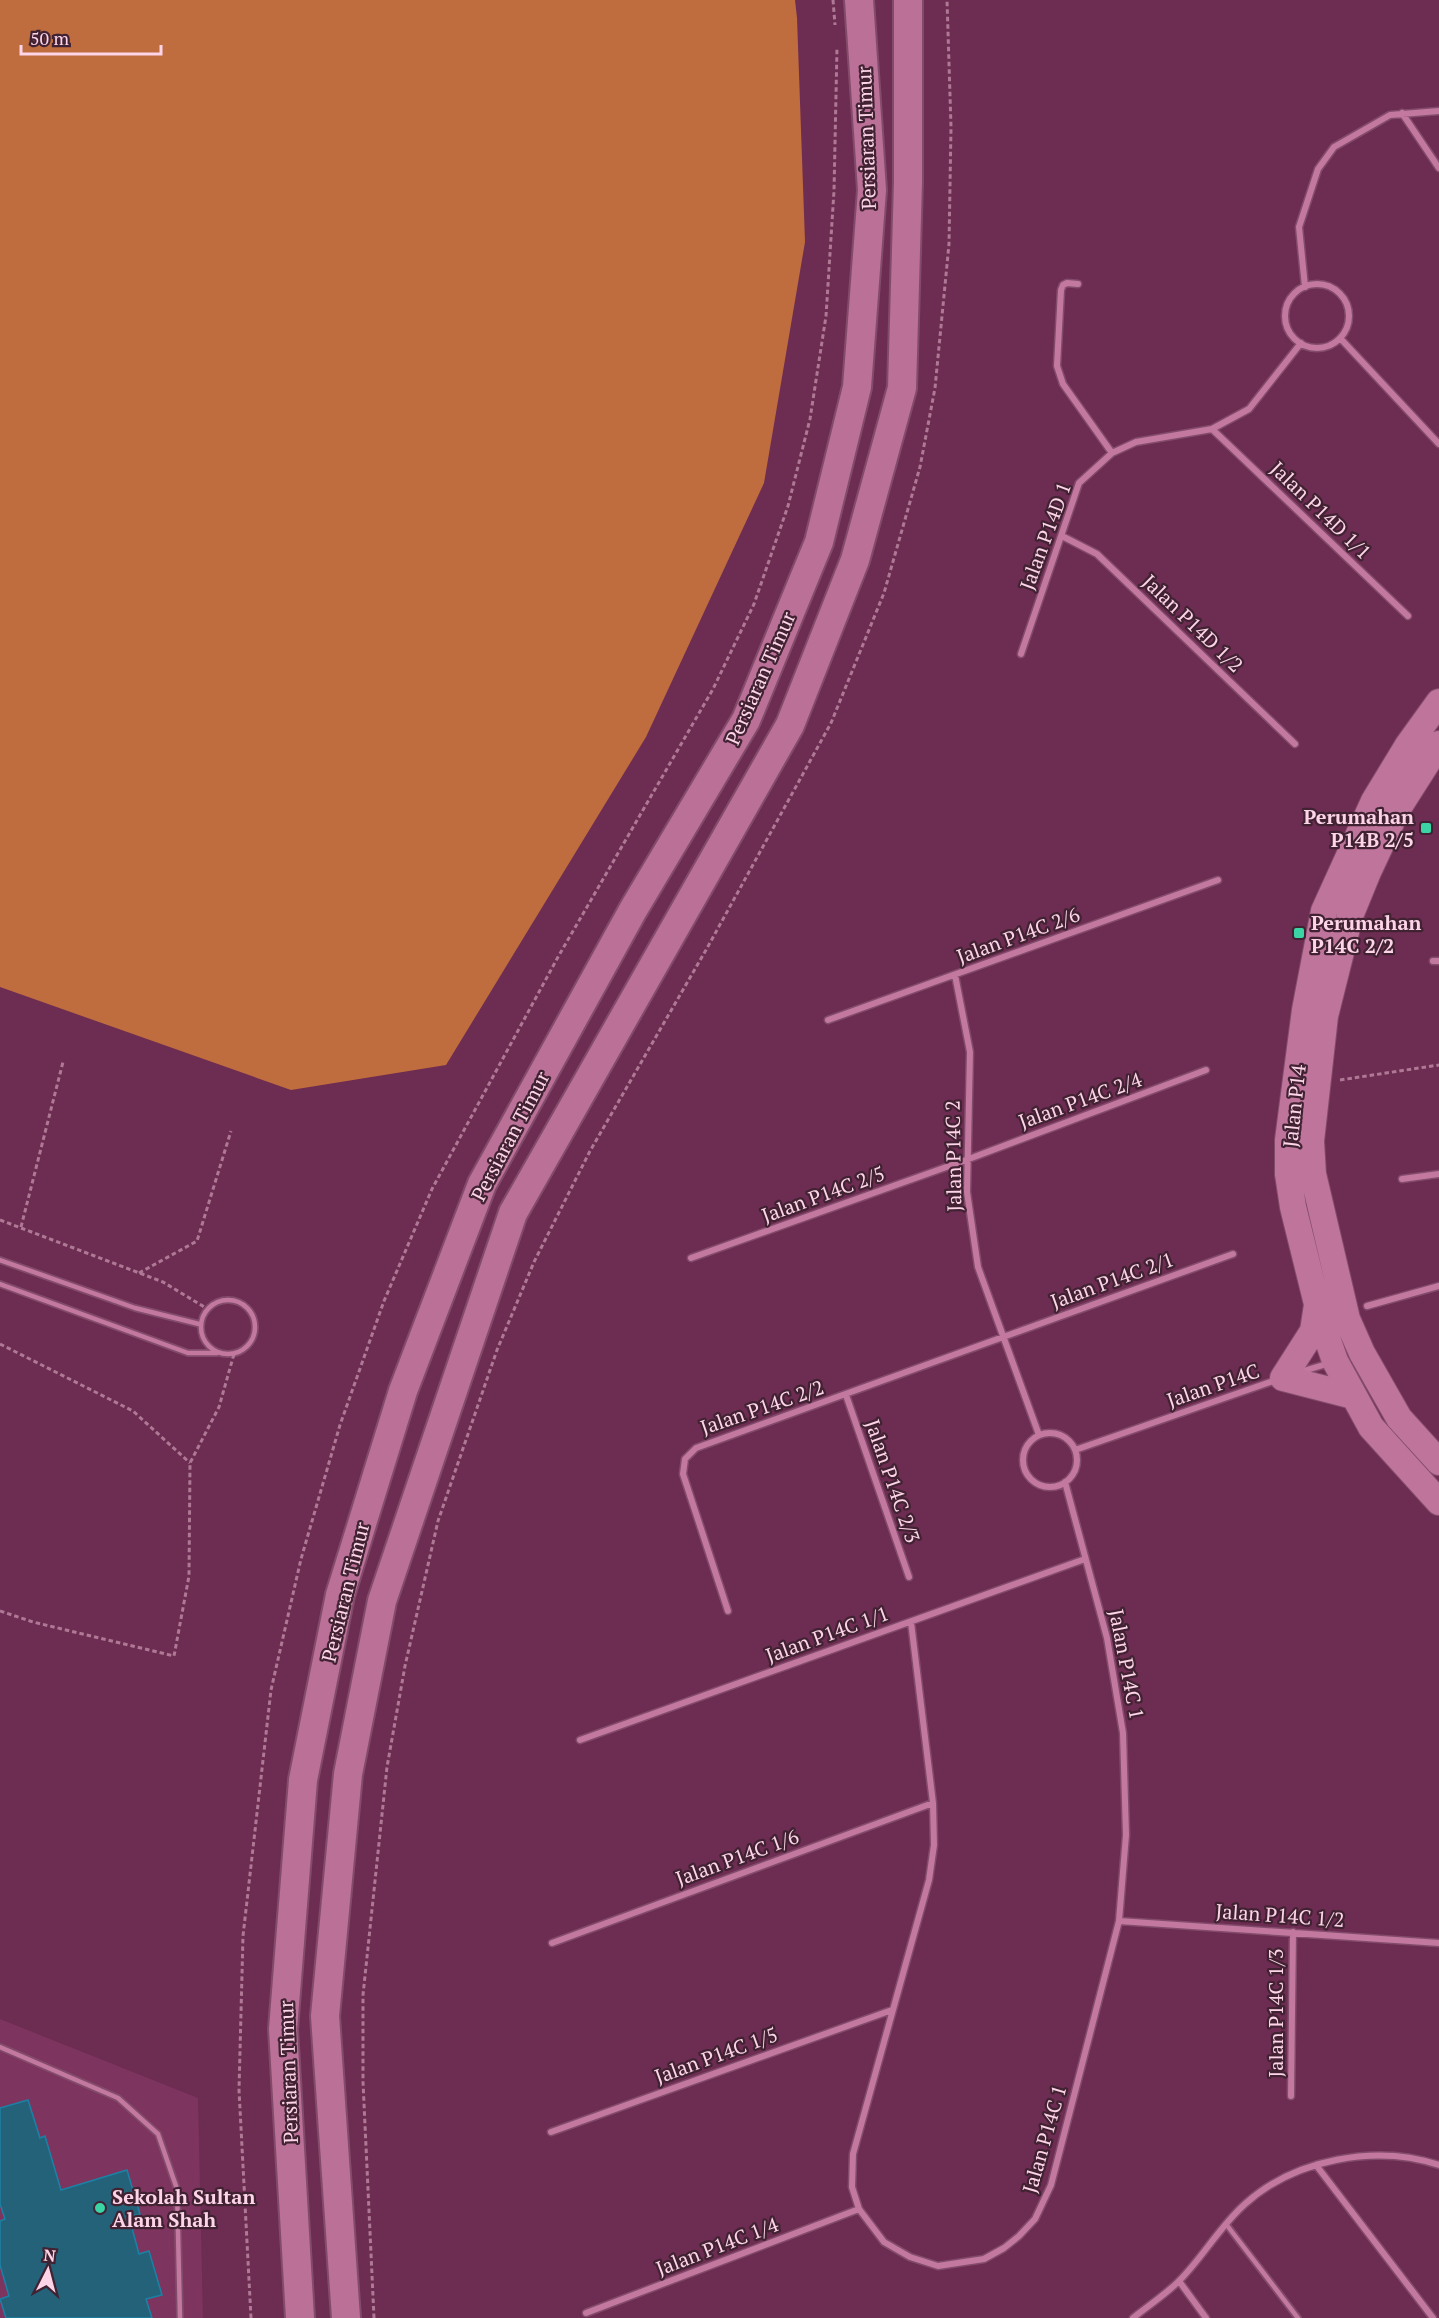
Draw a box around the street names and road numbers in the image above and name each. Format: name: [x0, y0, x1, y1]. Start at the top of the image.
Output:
street label: Persiaran Timur: [850, 66, 882, 210]
street label: Jalan P14D 1/1: [1265, 455, 1377, 565]
street label: Jalan P14D 1: [1013, 478, 1077, 594]
street label: Jalan P14D 1/2: [1137, 568, 1249, 678]
street label: Persiaran Timur: [719, 607, 802, 749]
street label: Jalan P14C 2/6: [953, 900, 1084, 970]
street label: Jalan P14: [1276, 1063, 1312, 1149]
street label: Jalan P14C 2/4: [1015, 1065, 1146, 1135]
street label: Persiaran Timur: [464, 1066, 556, 1206]
street label: Jalan P14C 2: [939, 1100, 967, 1212]
street label: Jalan P14C 2/5: [758, 1159, 888, 1229]
street label: Jalan P14C 2/1: [1047, 1245, 1177, 1315]
street label: Jalan P14C: [1163, 1357, 1263, 1413]
street label: Jalan P14C 2/2: [697, 1373, 827, 1441]
street label: Jalan P14C 2/3: [859, 1416, 927, 1546]
street label: Persiaran Timur: [315, 1519, 375, 1665]
street label: Jalan P14C 1/1: [762, 1599, 892, 1669]
street label: Jalan P14C 1: [1103, 1607, 1151, 1721]
street label: Jalan P14C 1/6: [672, 1822, 803, 1892]
street label: Jalan P14C 1/2: [1215, 1897, 1345, 1933]
street label: Jalan P14C 1/3: [1262, 1949, 1289, 2077]
street label: Persiaran Timur: [272, 2000, 304, 2144]
street label: Jalan P14C 1/5: [651, 2020, 781, 2090]
street label: Jalan P14C 1: [1016, 2082, 1072, 2196]
street label: Jalan P14C 1/4: [652, 2210, 782, 2282]

